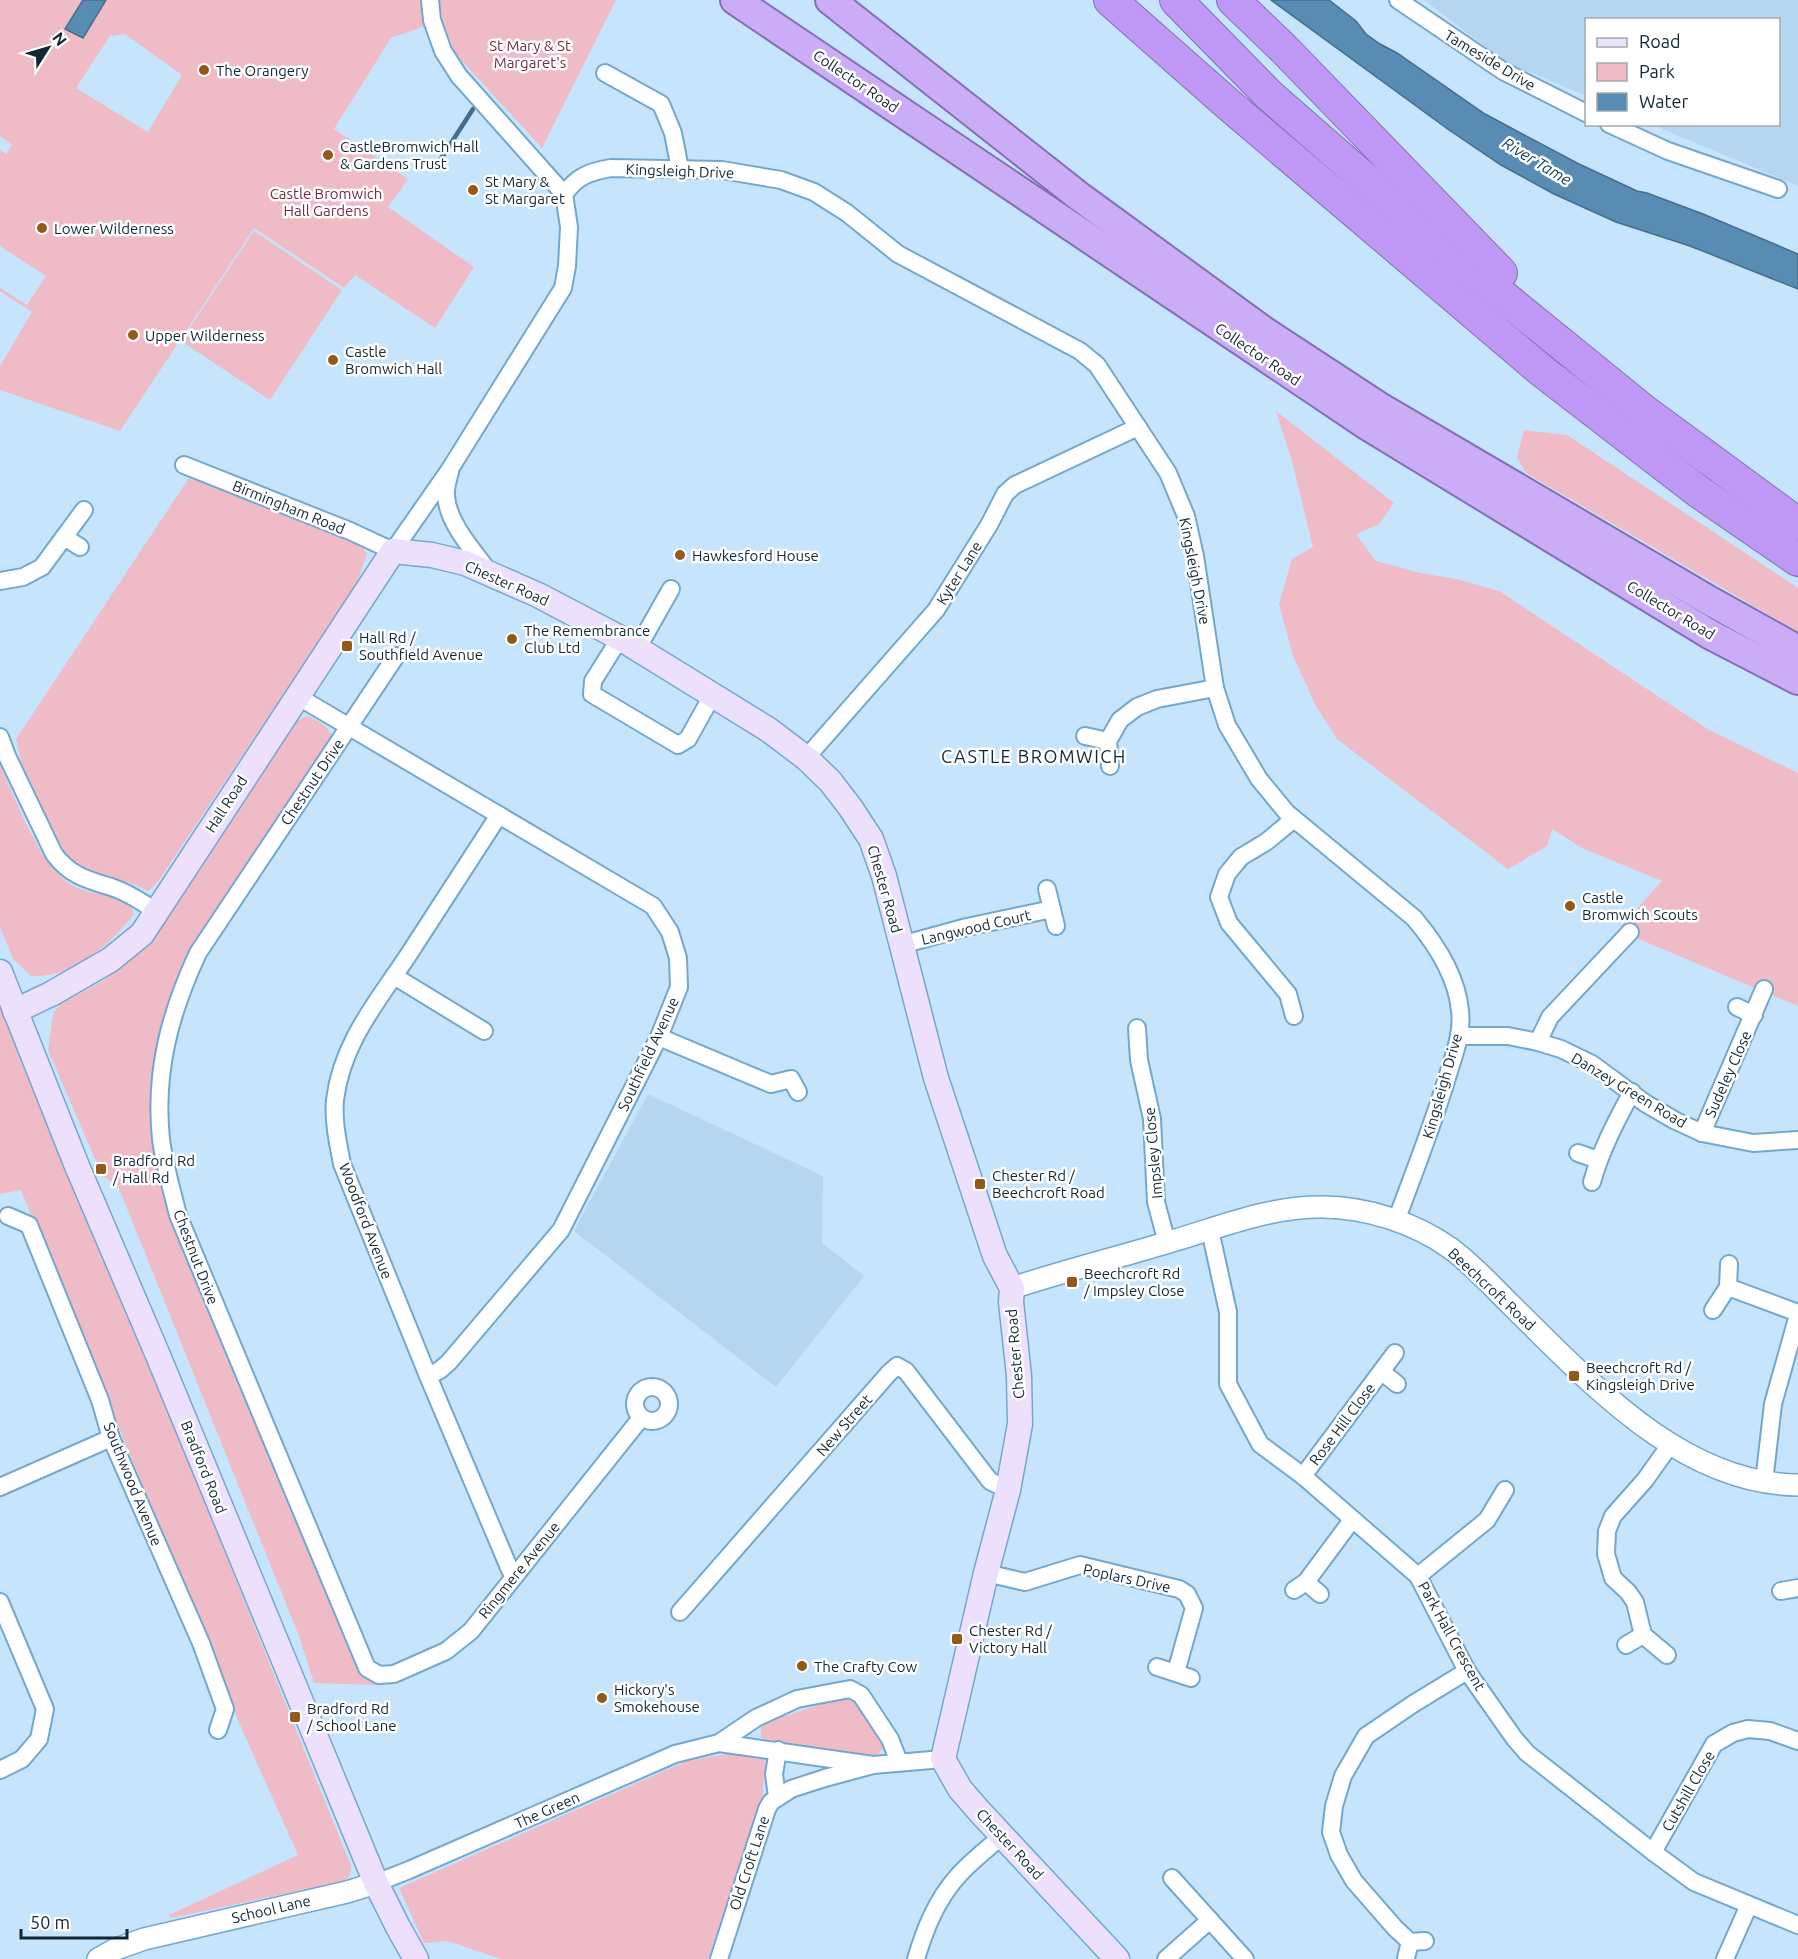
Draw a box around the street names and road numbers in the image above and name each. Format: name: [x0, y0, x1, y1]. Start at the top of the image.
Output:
street label: Tameside Drive: [1442, 26, 1538, 94]
street label: Collector Road: [810, 46, 902, 116]
street label: Kingsleigh Drive: [625, 161, 735, 181]
street label: Collector Road: [1212, 319, 1304, 389]
street label: Birmingham Road: [230, 477, 348, 537]
street label: Kingsleigh Drive: [1176, 516, 1214, 626]
street label: Kyter Lane: [933, 538, 985, 608]
street label: Chester Road: [462, 557, 552, 609]
street label: Collector Road: [1624, 577, 1718, 643]
street label: Chestnut Drive: [277, 736, 347, 828]
street label: Hall Road: [201, 773, 251, 835]
street label: Chester Road: [864, 843, 906, 935]
street label: Langwood Court: [920, 906, 1033, 948]
street label: Southfield Avenue: [614, 994, 682, 1114]
street label: Sudeley Close: [1701, 1028, 1755, 1120]
street label: Kingsleigh Drive: [1419, 1031, 1465, 1141]
street label: Danzey Green Road: [1568, 1049, 1690, 1131]
street label: Impsley Close: [1141, 1107, 1165, 1199]
street label: Woodford Avenue: [336, 1161, 396, 1281]
street label: Chestnut Drive: [170, 1207, 222, 1307]
street label: Beechcroft Road: [1445, 1244, 1539, 1334]
street label: Chester Road: [1003, 1308, 1027, 1400]
street label: Rose Hill Close: [1306, 1380, 1378, 1468]
street label: New Street: [813, 1391, 875, 1459]
street label: Bradford Road: [178, 1418, 230, 1516]
street label: Southwood Avenue: [100, 1420, 166, 1548]
street label: Ringmere Avenue: [475, 1518, 563, 1622]
street label: Poplars Drive: [1082, 1560, 1172, 1596]
street label: Park Hall Crescent: [1415, 1579, 1489, 1694]
street label: Cutshill Close: [1658, 1748, 1718, 1834]
street label: The Green: [512, 1788, 582, 1832]
street label: Chester Road: [973, 1805, 1047, 1883]
street label: Old Croft Lane: [726, 1813, 772, 1913]
street label: School Lane: [230, 1892, 312, 1926]

